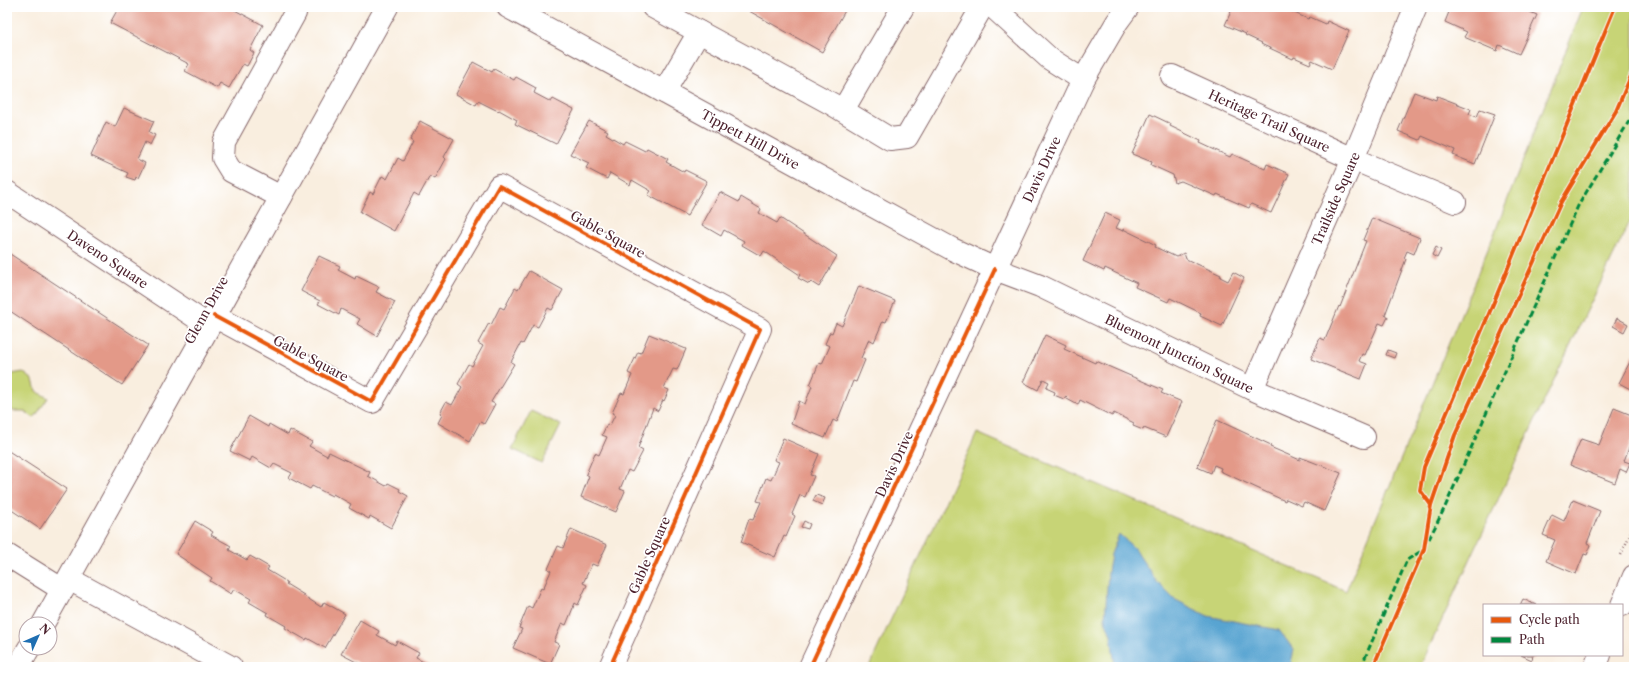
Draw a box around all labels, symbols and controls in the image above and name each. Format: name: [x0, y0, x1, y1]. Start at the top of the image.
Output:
street label: Heritage Trail Square: [1206, 86, 1333, 155]
street label: Tippett Hill Drive: [698, 106, 802, 172]
street label: Davis Drive: [1019, 134, 1064, 205]
street label: Trailside Square: [1308, 149, 1363, 248]
street label: Gable Square: [568, 207, 648, 261]
street label: Daveno Square: [64, 226, 151, 291]
street label: Glenn Drive: [181, 273, 231, 347]
street label: Bluemont Junction Square: [1102, 311, 1256, 397]
street label: Gable Square: [271, 331, 351, 385]
street label: Davis Drive: [872, 428, 916, 500]
street label: Gable Square: [625, 514, 673, 596]
legend: [1483, 604, 1623, 656]
text: Cycle path: [1519, 612, 1580, 627]
north arrow: [18, 616, 58, 656]
text: N: [37, 621, 54, 638]
text: Path: [1519, 632, 1545, 647]

